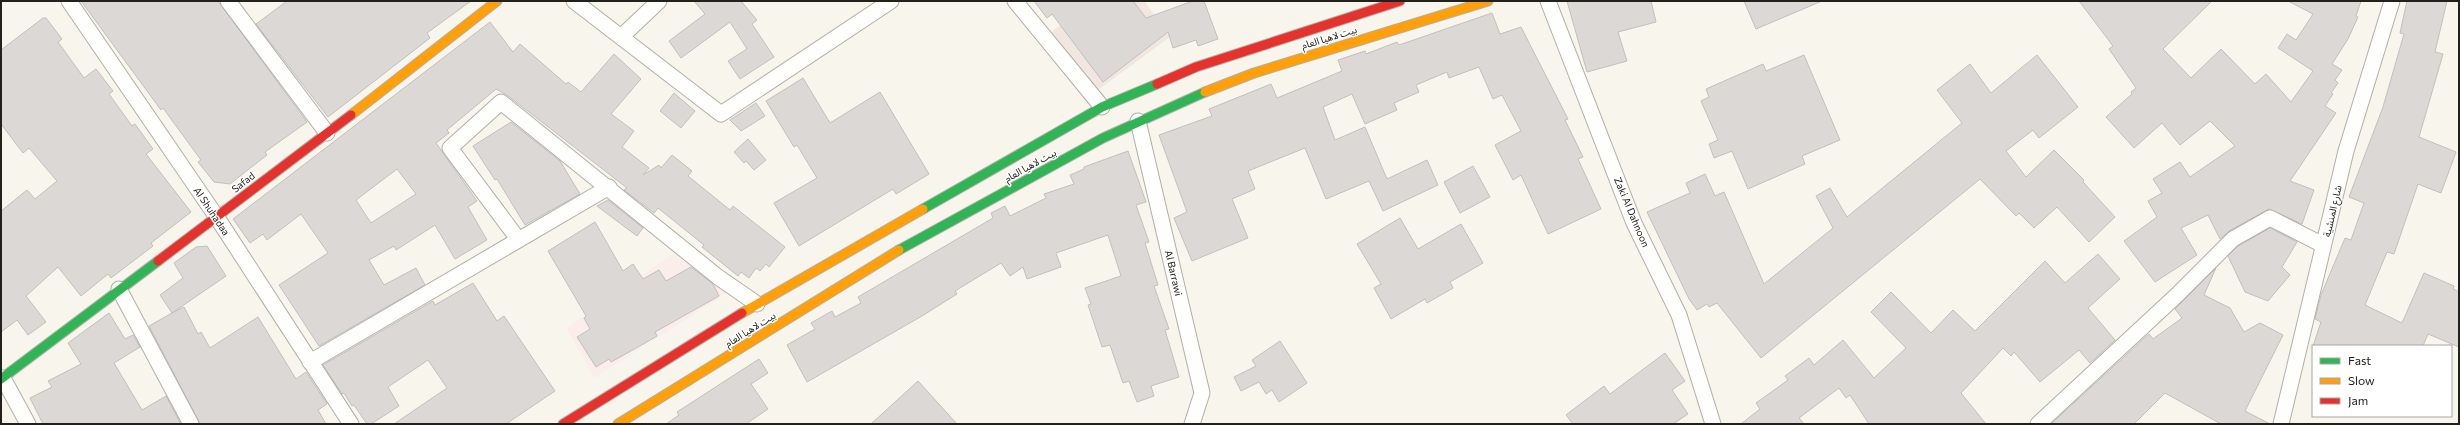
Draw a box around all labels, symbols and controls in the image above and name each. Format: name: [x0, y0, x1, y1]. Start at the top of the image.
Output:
street label: بيت لاهيا العام: [1300, 23, 1359, 54]
street label: بيت لاهيا العام: [1002, 146, 1060, 187]
street label: Safad: [229, 169, 257, 195]
street label: Zaki Al Dahnoon: [1612, 175, 1652, 249]
street label: شارع المنشية: [2320, 184, 2346, 238]
street label: Al Shuhadaa: [191, 185, 233, 237]
street label: Al Barrawi: [1163, 249, 1185, 297]
street label: بيت لاهيا العام: [723, 309, 779, 352]
legend: [2312, 345, 2452, 417]
text: Fast: [2348, 353, 2371, 367]
text: Slow: [2348, 373, 2375, 387]
text: Jam: [2348, 393, 2368, 408]

